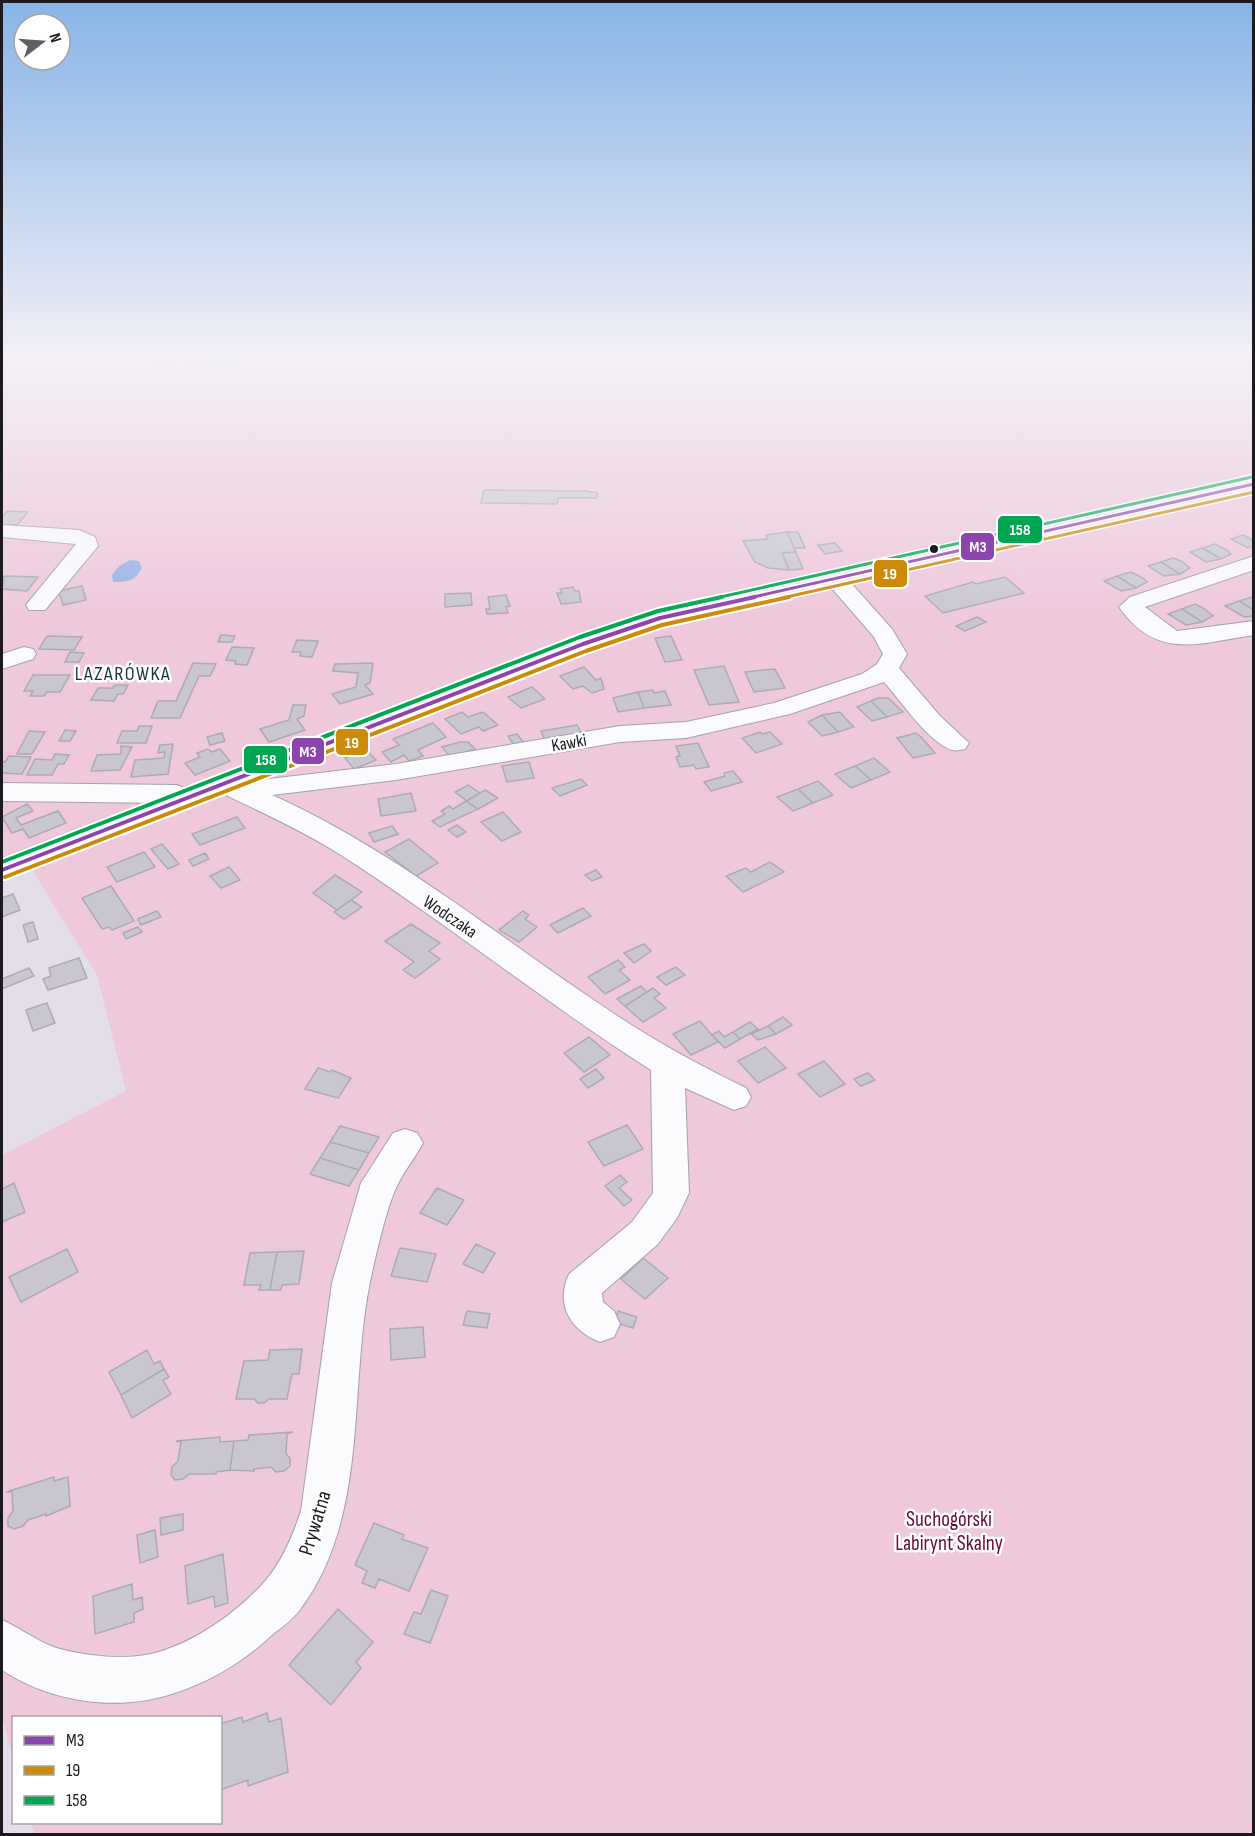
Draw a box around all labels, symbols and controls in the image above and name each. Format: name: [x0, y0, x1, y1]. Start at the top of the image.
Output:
north arrow: [12, 12, 72, 72]
text: N: [45, 31, 65, 45]
line badge: 158: [997, 515, 1043, 544]
text: 158: [1010, 521, 1031, 540]
line badge: M3: [960, 532, 995, 561]
text: M3: [969, 538, 987, 557]
unlabelled marker: [928, 543, 940, 555]
line badge: 19: [873, 559, 908, 588]
text: 19: [883, 565, 897, 584]
district label: LAZARÓWKA: [75, 662, 171, 686]
line badge: 19: [335, 728, 369, 756]
street label: Kawki: [550, 730, 588, 756]
text: 19: [345, 734, 359, 753]
line badge: M3: [291, 737, 325, 765]
text: M3: [299, 743, 317, 762]
line badge: 158: [243, 745, 288, 774]
text: 158: [256, 751, 277, 770]
street label: Wodczaka: [419, 891, 481, 943]
street label: Prywatna: [293, 1488, 337, 1558]
park label: Suchogórski Labirynt Skalny: [895, 1507, 1003, 1556]
legend: [12, 1716, 222, 1824]
text: M3: [66, 1730, 84, 1751]
text: 19: [66, 1760, 80, 1781]
text: 158: [66, 1790, 88, 1811]

